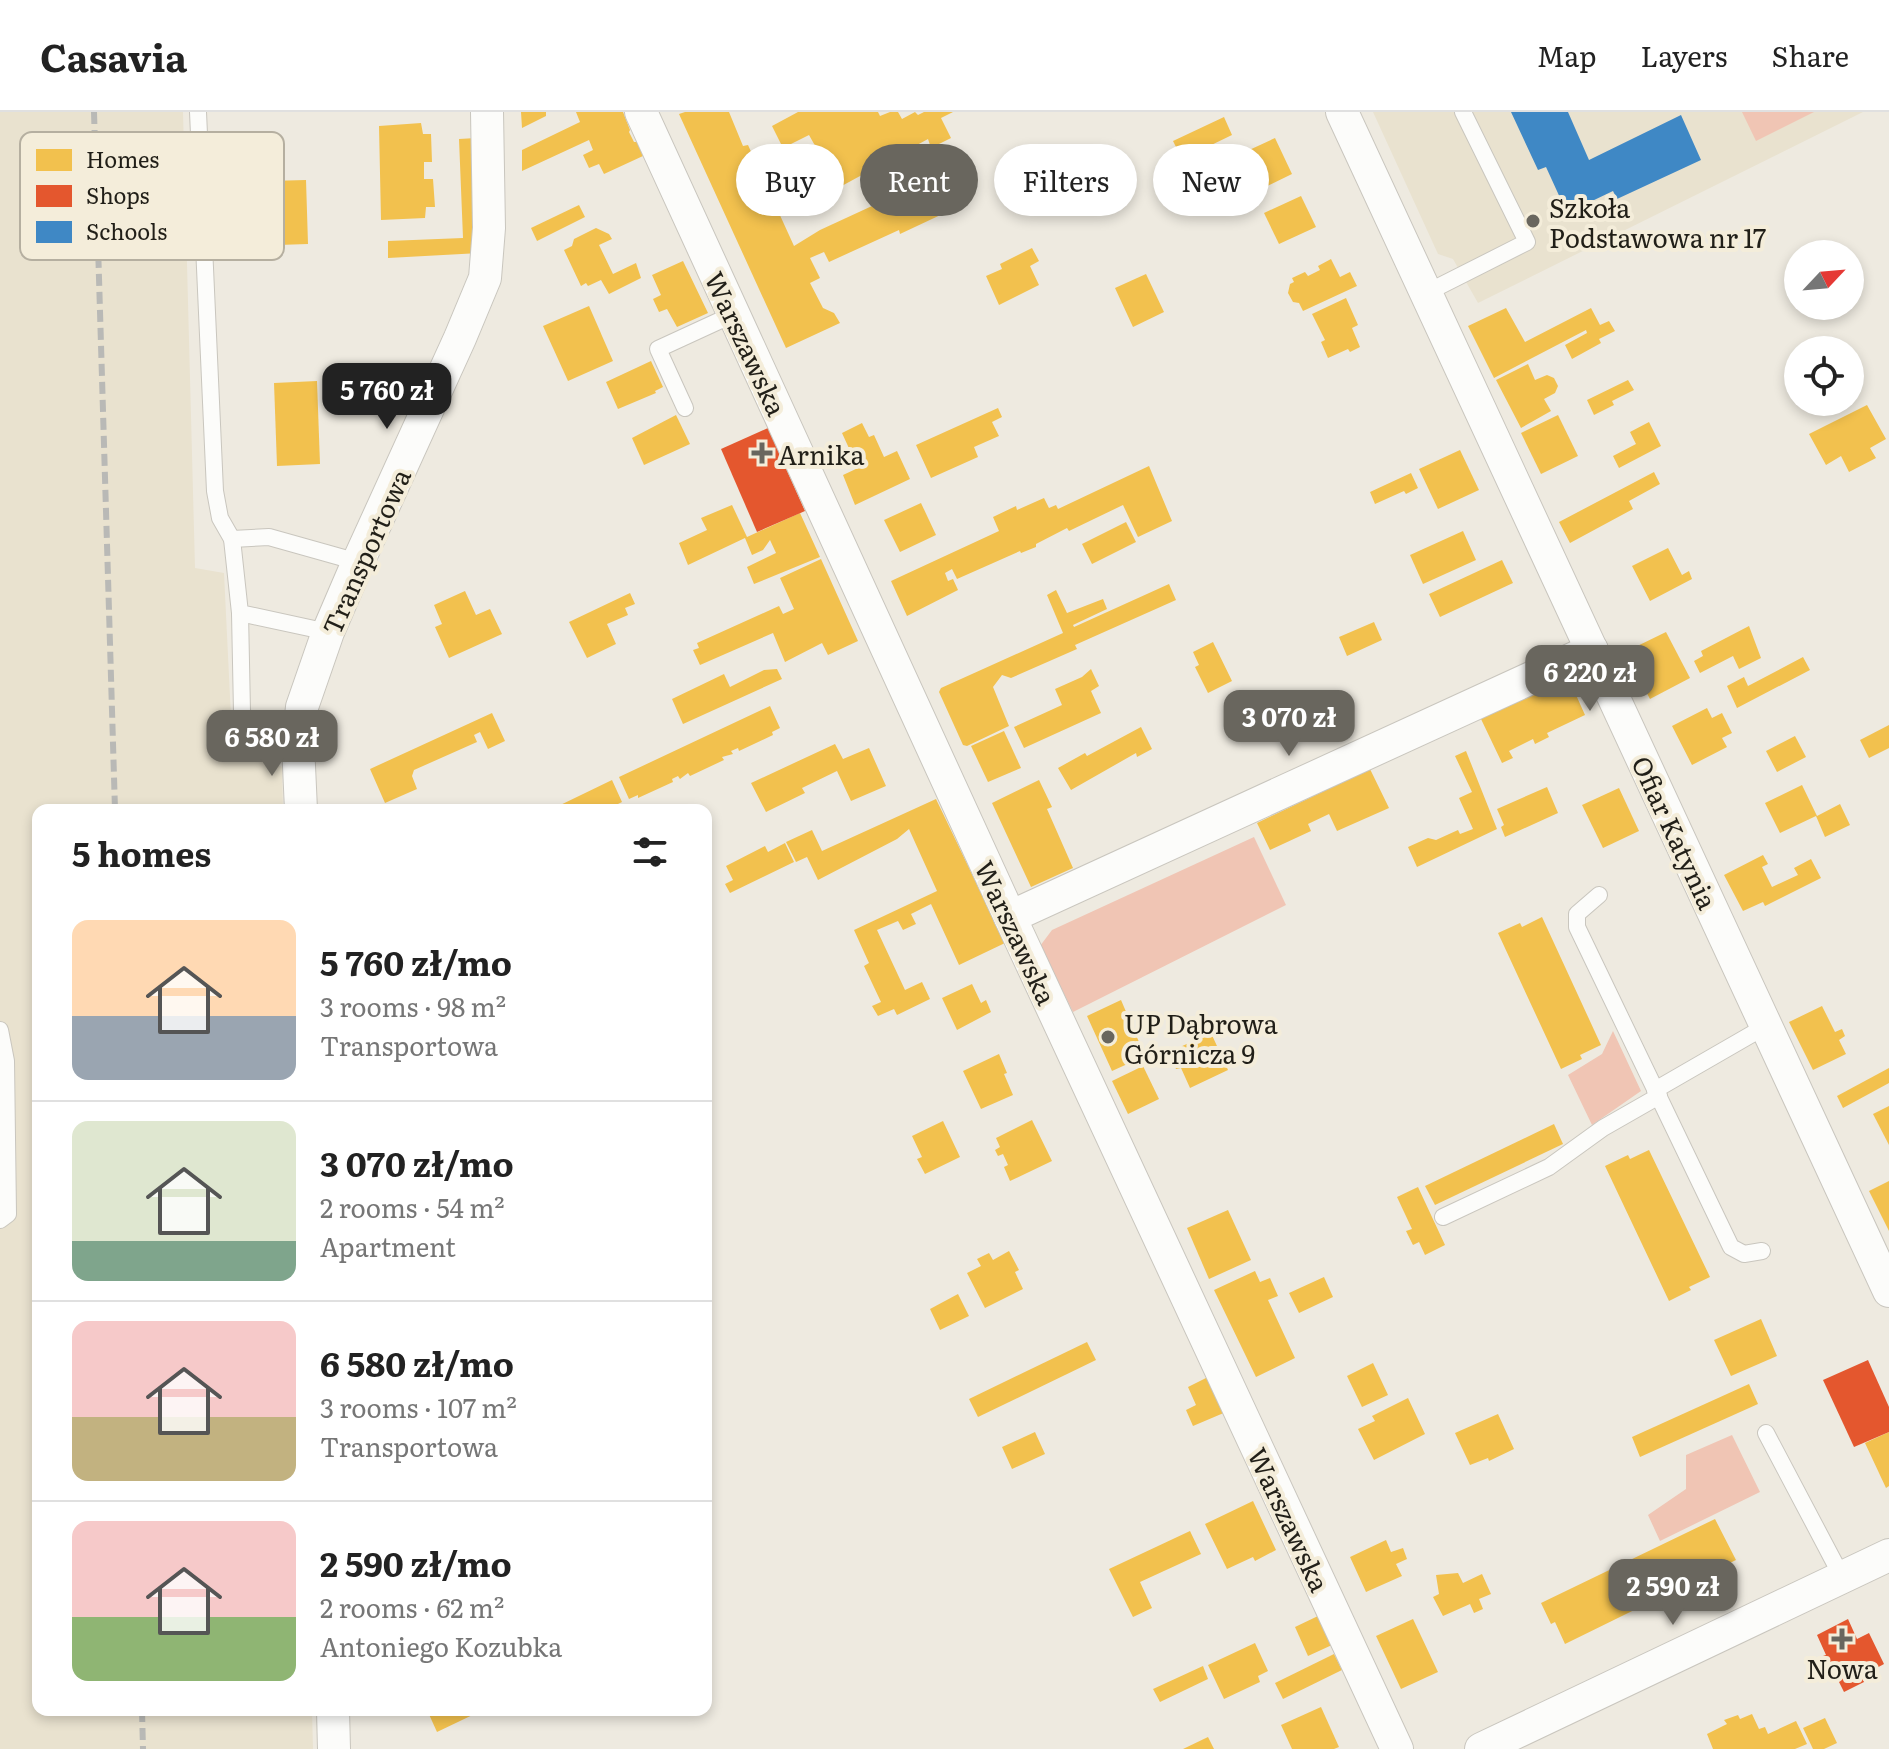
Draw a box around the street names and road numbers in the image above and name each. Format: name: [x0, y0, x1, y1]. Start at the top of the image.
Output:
street label: Warszawska: [697, 264, 797, 422]
street label: Transportowa: [311, 462, 419, 640]
street label: Ofiar Katynia: [1623, 749, 1729, 915]
street label: Warszawska: [967, 853, 1067, 1011]
street label: Warszawska: [1240, 1440, 1340, 1598]

